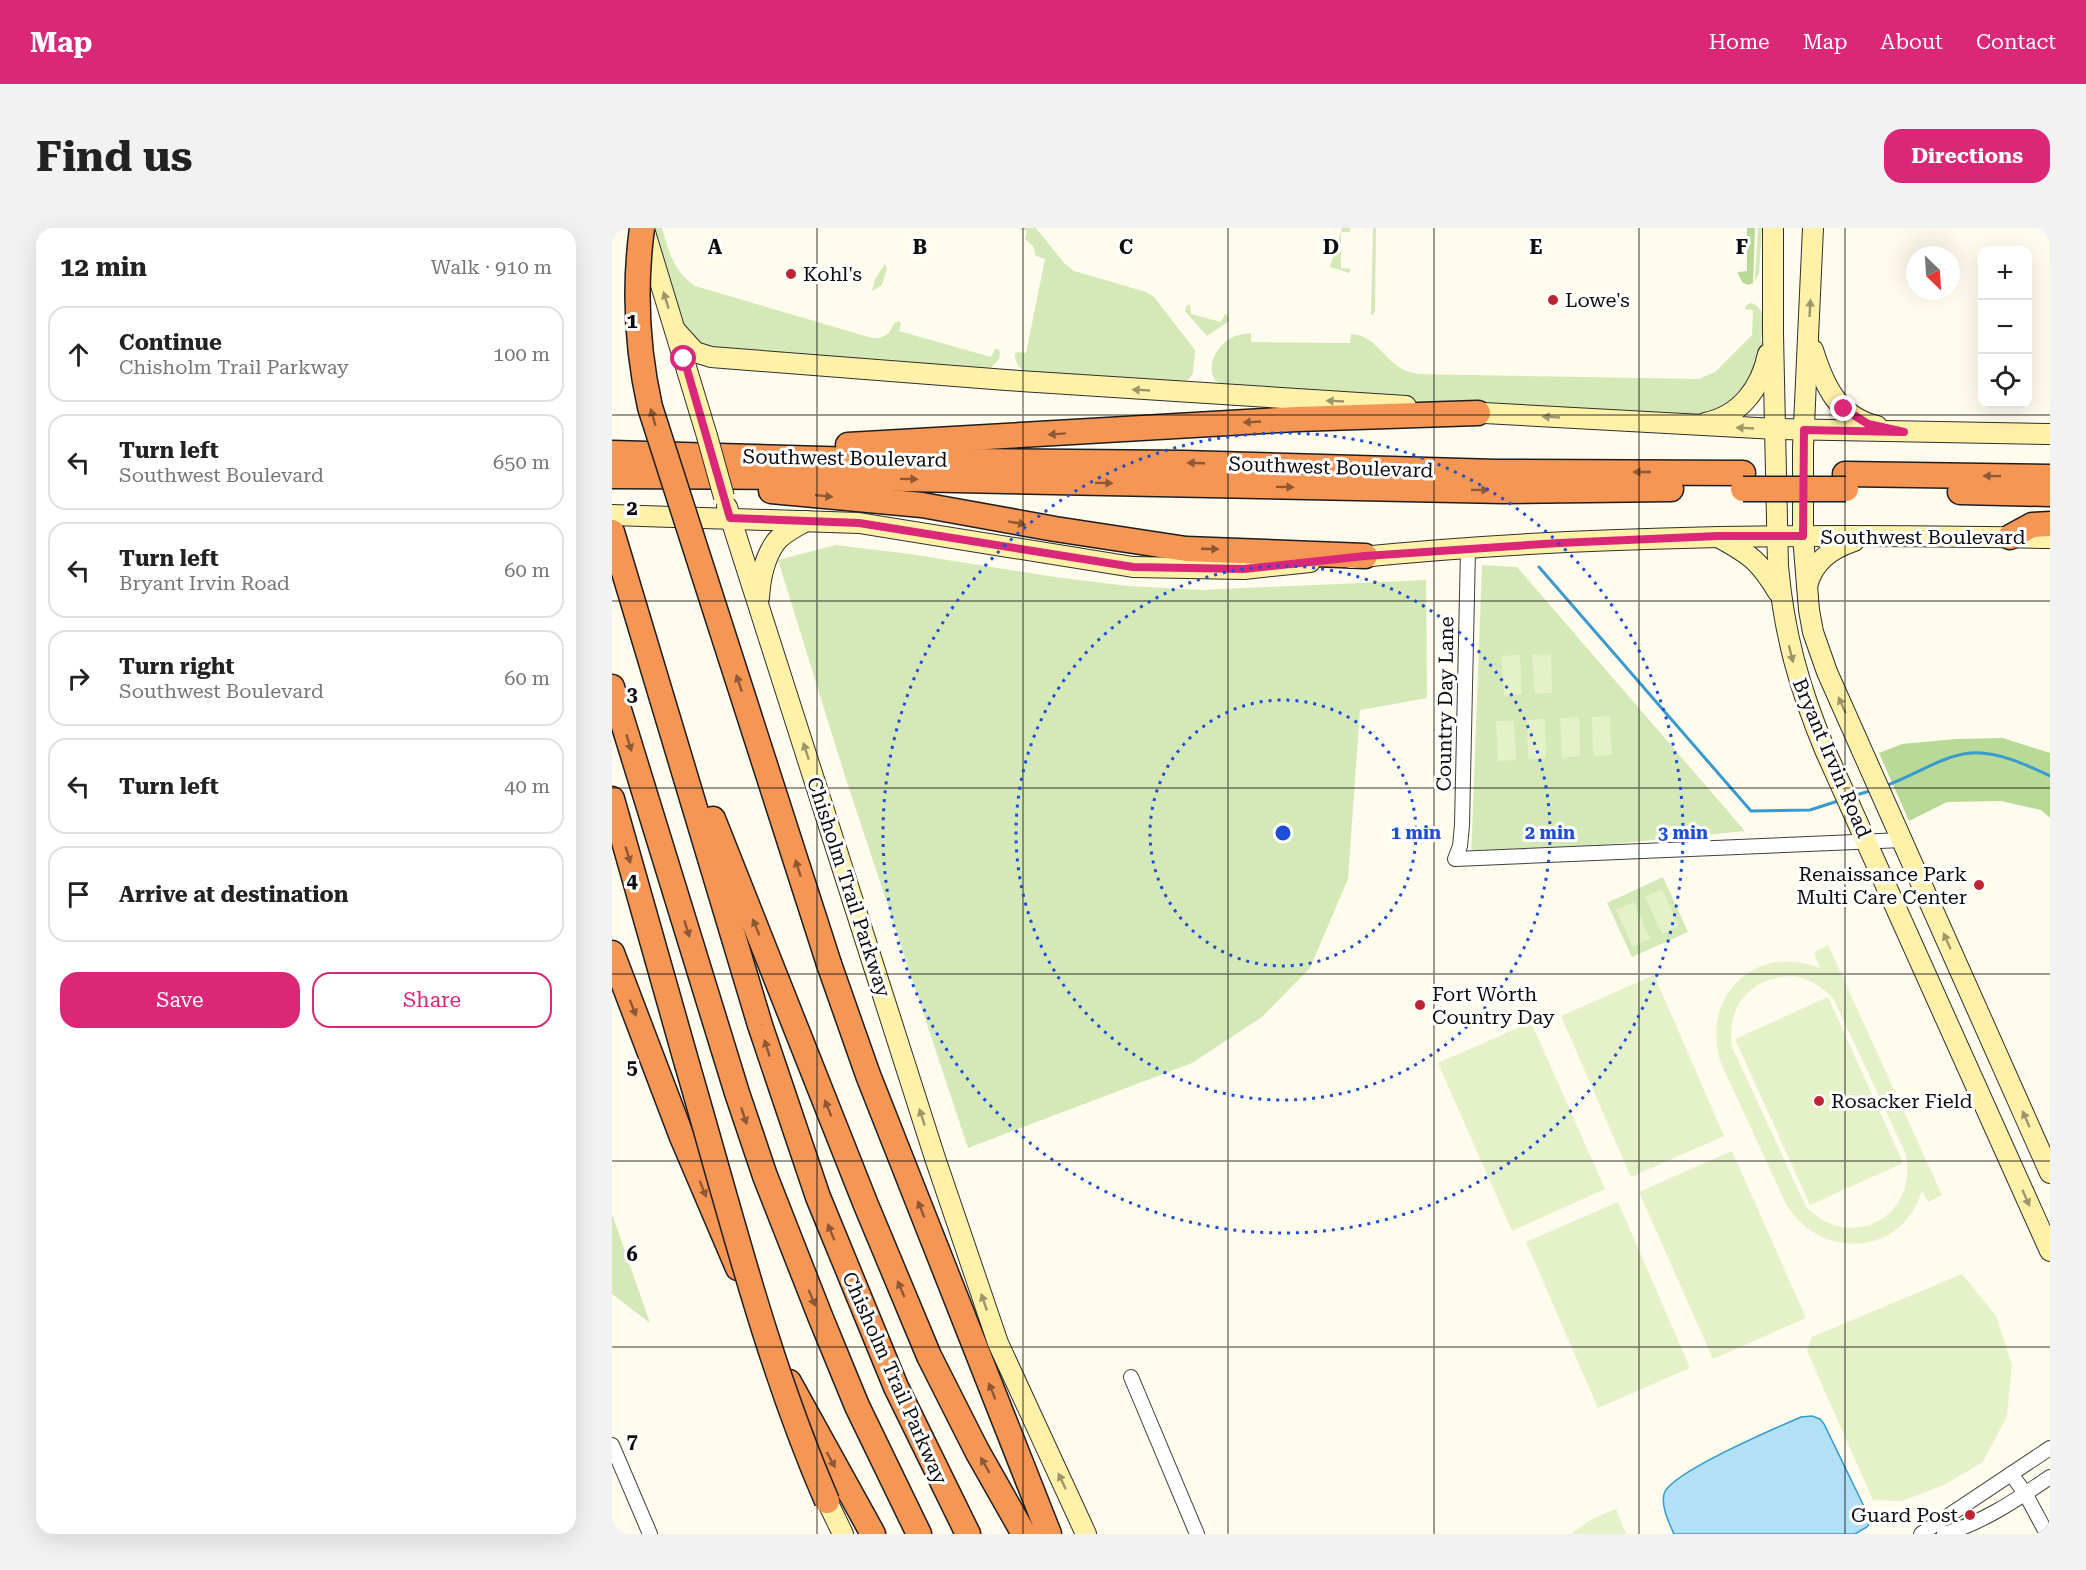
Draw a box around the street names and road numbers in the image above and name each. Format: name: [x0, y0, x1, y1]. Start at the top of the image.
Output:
street label: Southwest Boulevard: [742, 444, 948, 472]
street label: Southwest Boulevard: [1228, 451, 1434, 483]
street label: Southwest Boulevard: [1821, 525, 2026, 549]
street label: Country Day Lane: [1431, 616, 1459, 792]
street label: Bryant Irvin Road: [1788, 675, 1876, 841]
street label: Chisholm Trail Parkway: [802, 774, 896, 1000]
street label: Chisholm Trail Parkway: [837, 1268, 953, 1488]

